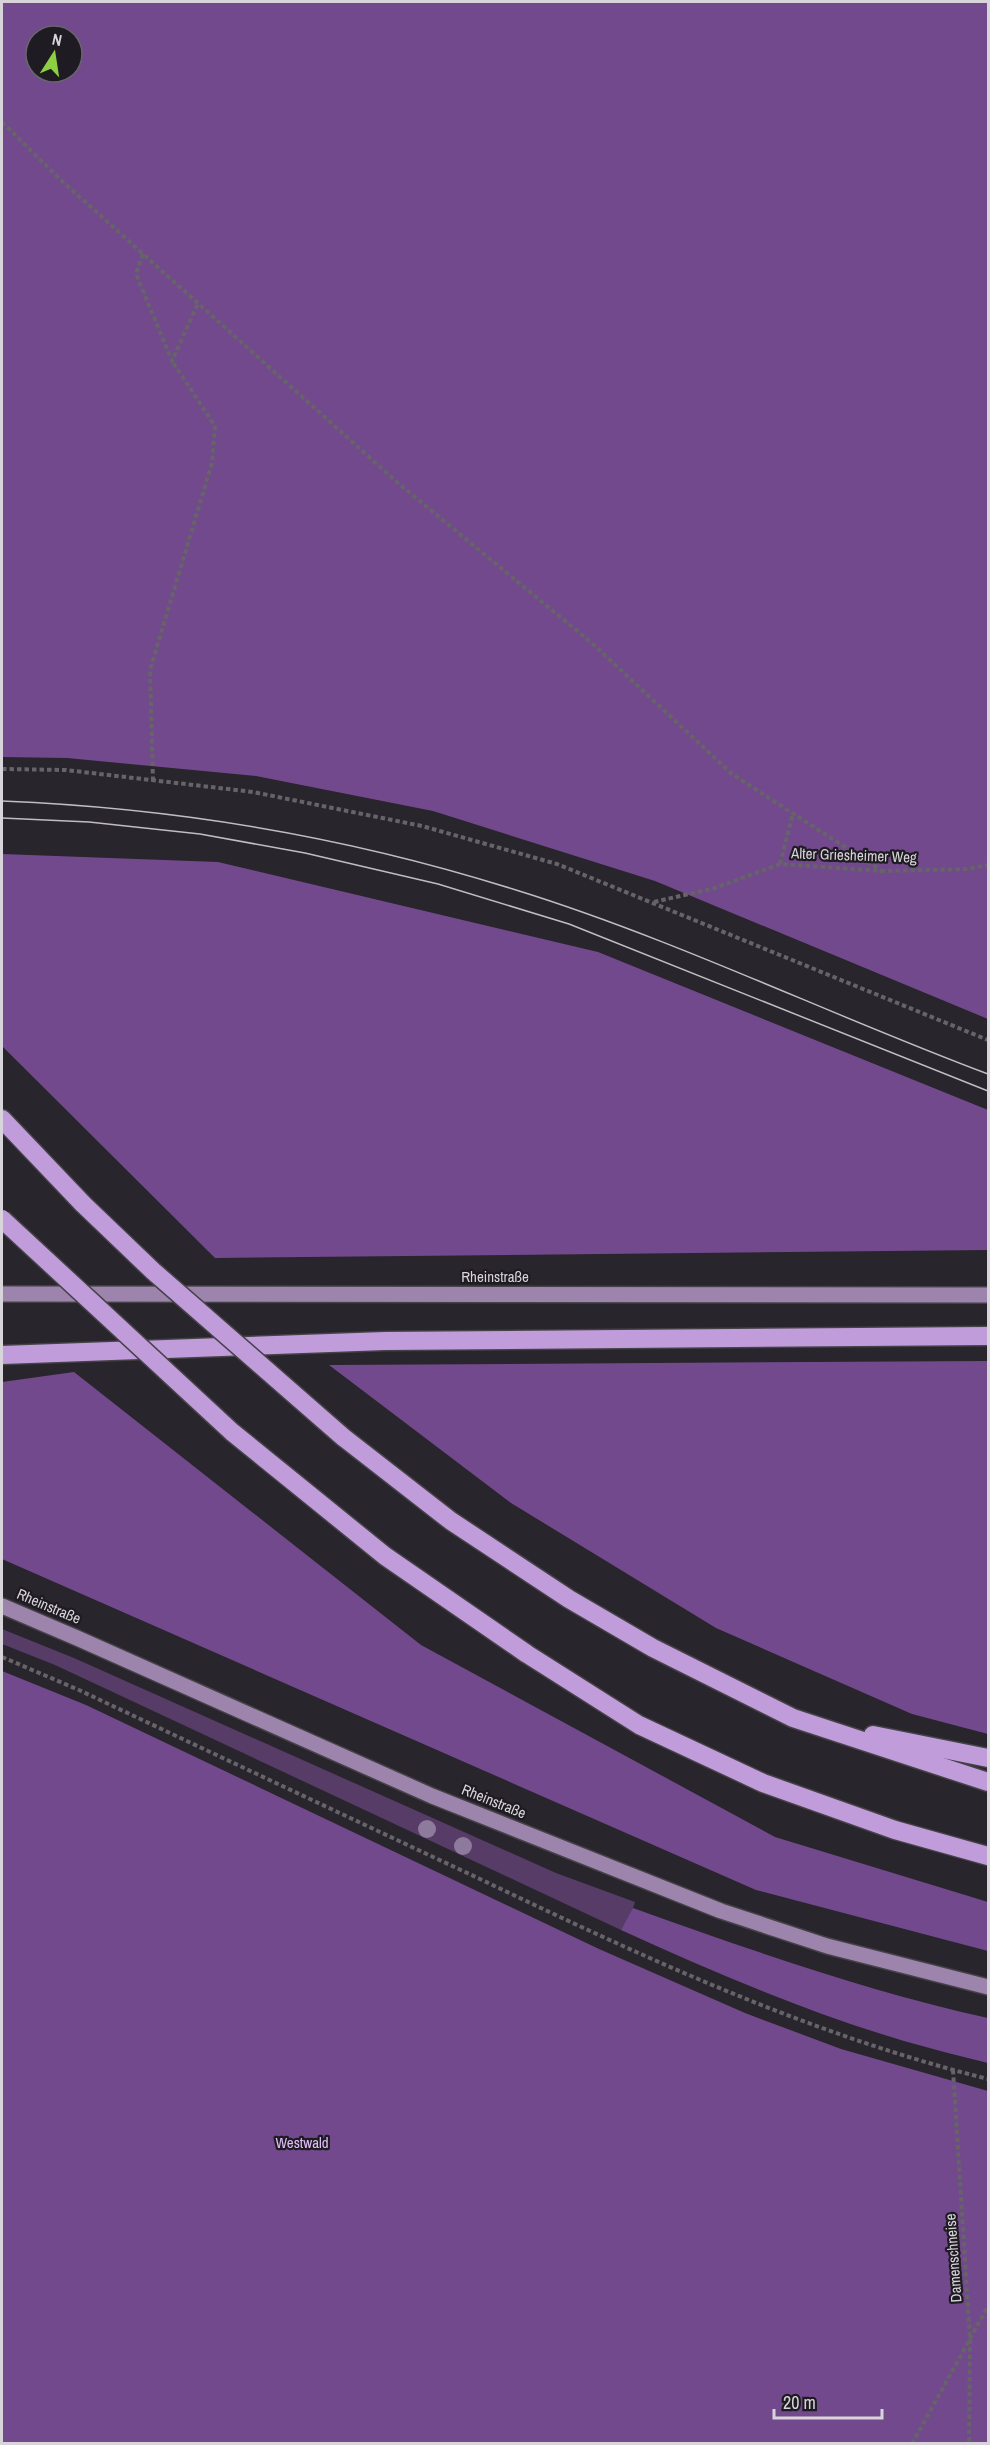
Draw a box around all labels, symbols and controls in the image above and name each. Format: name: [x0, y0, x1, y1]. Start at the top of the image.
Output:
north arrow: [24, 24, 84, 84]
text: N: [50, 28, 64, 51]
street label: Alter Griesheimer Weg: [790, 842, 917, 868]
street label: Rheinstraße: [461, 1266, 529, 1287]
street label: Rheinstraße: [14, 1583, 84, 1629]
street label: Rheinstraße: [459, 1779, 529, 1823]
park label: Westwald: [275, 2132, 329, 2153]
street label: Damenschneise: [939, 2213, 967, 2303]
scale bar: [774, 2382, 882, 2420]
text: 20 m: [783, 2390, 816, 2415]

